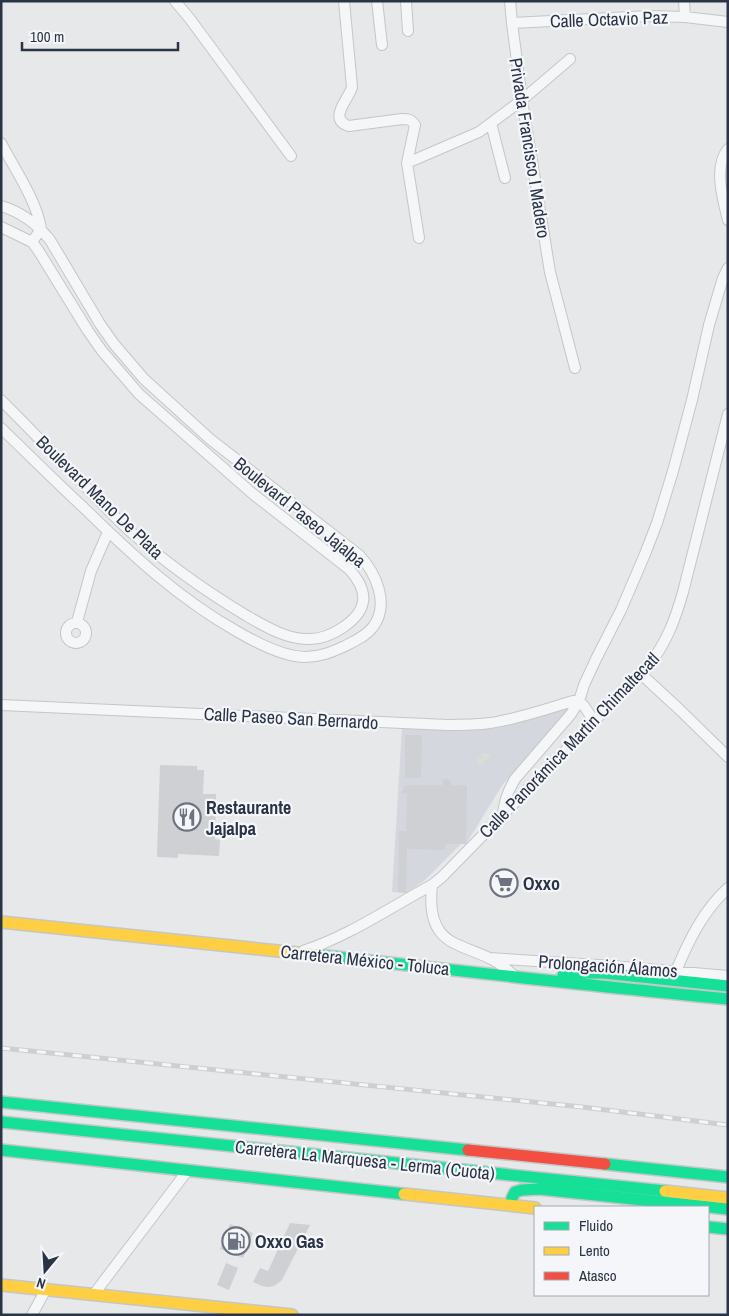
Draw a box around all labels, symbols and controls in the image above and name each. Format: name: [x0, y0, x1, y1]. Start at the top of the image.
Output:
street label: Calle Octavio Paz: [550, 4, 668, 34]
scale bar: [22, 20, 179, 52]
text: 100 m: [30, 26, 64, 47]
street label: Privada Francisco I Madero: [503, 56, 557, 240]
street label: Boulevard Mano De Plata: [31, 430, 169, 564]
street label: Boulevard Paseo Jajalpa: [229, 451, 371, 573]
street label: Calle Panorámica Martin Chimaltecatl: [473, 647, 665, 843]
street label: Calle Paseo San Bernardo: [203, 701, 379, 735]
place label: Restaurante Jajalpa: [206, 795, 291, 841]
restaurant icon: Restaurante Jajalpa: [172, 802, 202, 832]
supermarket icon: Oxxo: [489, 868, 519, 898]
place label: Oxxo: [523, 871, 560, 896]
street label: Carretera México - Toluca: [279, 939, 451, 981]
street label: Prolongación Álamos: [538, 949, 678, 983]
street label: Carretera La Marquesa - Lerma (Cuota): [234, 1134, 496, 1186]
legend: [534, 1206, 709, 1296]
text: Fluido: [579, 1215, 613, 1236]
fuel station icon: Oxxo Gas: [221, 1226, 251, 1256]
place label: Oxxo Gas: [255, 1229, 324, 1254]
text: Lento: [579, 1240, 610, 1261]
north arrow: [20, 1246, 70, 1296]
text: Atasco: [578, 1265, 617, 1286]
text: N: [34, 1274, 48, 1293]

